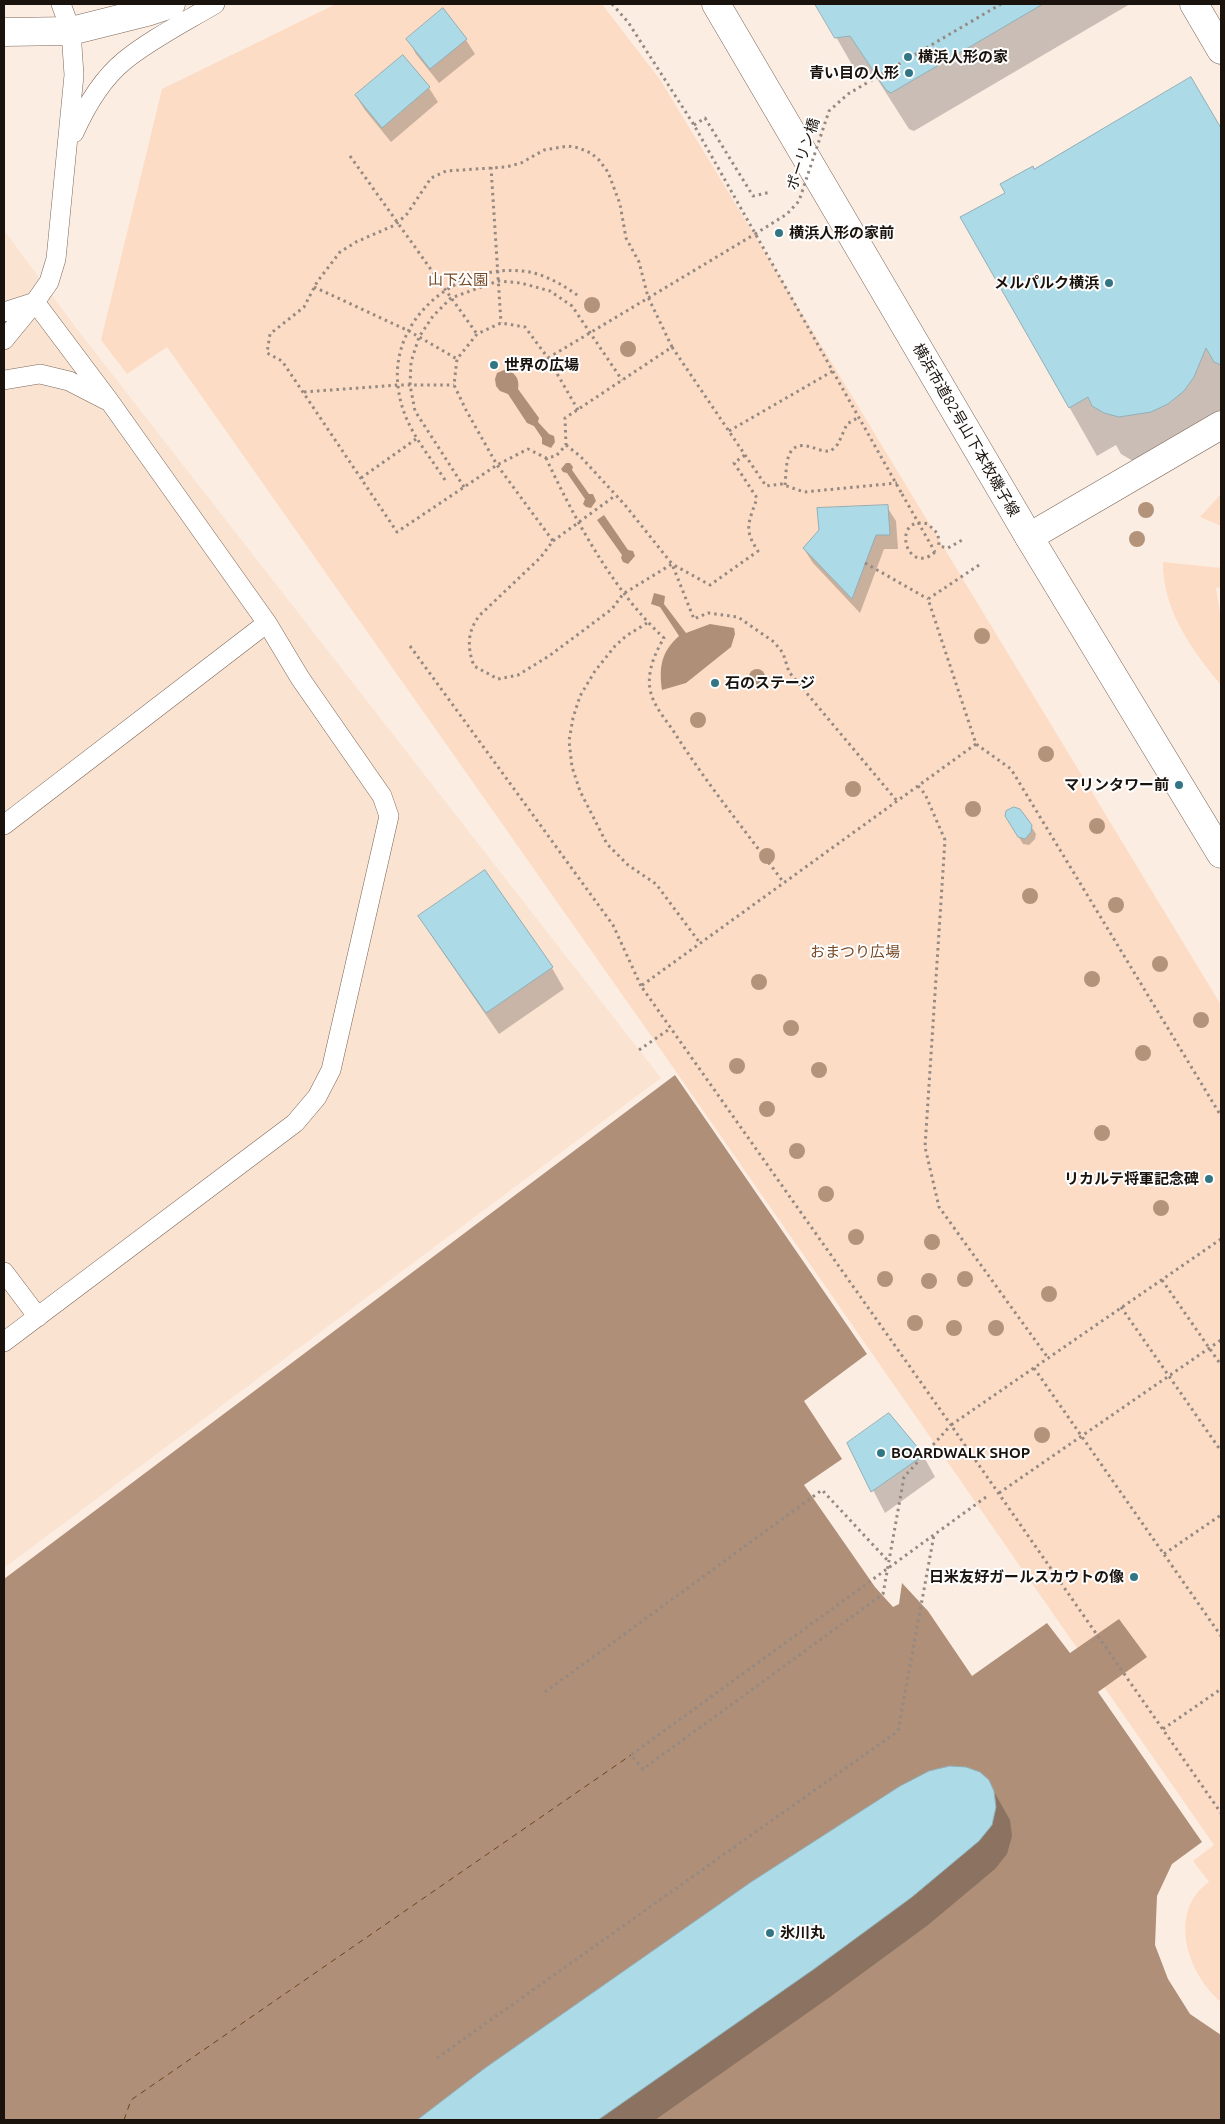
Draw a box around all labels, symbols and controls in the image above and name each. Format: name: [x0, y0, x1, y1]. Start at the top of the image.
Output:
place label: 横浜人形の家: [918, 48, 1008, 66]
marker: 横浜人形の家: [902, 51, 914, 63]
place label: 青い目の人形: [809, 64, 899, 82]
marker: 青い目の人形: [903, 67, 915, 79]
street label: ポーリン橋: [783, 116, 823, 192]
place label: 横浜人形の家前: [789, 224, 894, 242]
marker: 横浜人形の家前: [773, 227, 785, 239]
park label: 山下公園: [428, 271, 488, 289]
place label: メルパルク横浜: [994, 274, 1099, 292]
marker: メルパルク横浜: [1103, 277, 1115, 289]
street label: 横浜市道82号山下本牧磯子線: [909, 340, 1023, 520]
place label: 世界の広場: [504, 356, 579, 374]
marker: 世界の広場: [488, 359, 500, 371]
place label: 石のステージ: [725, 674, 815, 692]
marker: 石のステージ: [709, 677, 721, 689]
place label: マリンタワー前: [1064, 776, 1169, 794]
marker: マリンタワー前: [1173, 779, 1185, 791]
park label: おまつり広場: [810, 943, 900, 961]
place label: リカルテ将軍記念碑: [1064, 1170, 1199, 1188]
marker: リカルテ将軍記念碑: [1203, 1173, 1215, 1185]
place label: BOARDWALK SHOP: [891, 1444, 1030, 1462]
marker: BOARDWALK SHOP: [875, 1447, 887, 1459]
place label: 日米友好ガールスカウトの像: [929, 1568, 1124, 1586]
marker: 日米友好ガールスカウトの像: [1128, 1571, 1140, 1583]
place label: 氷川丸: [780, 1924, 825, 1942]
marker: 氷川丸: [764, 1927, 776, 1939]

